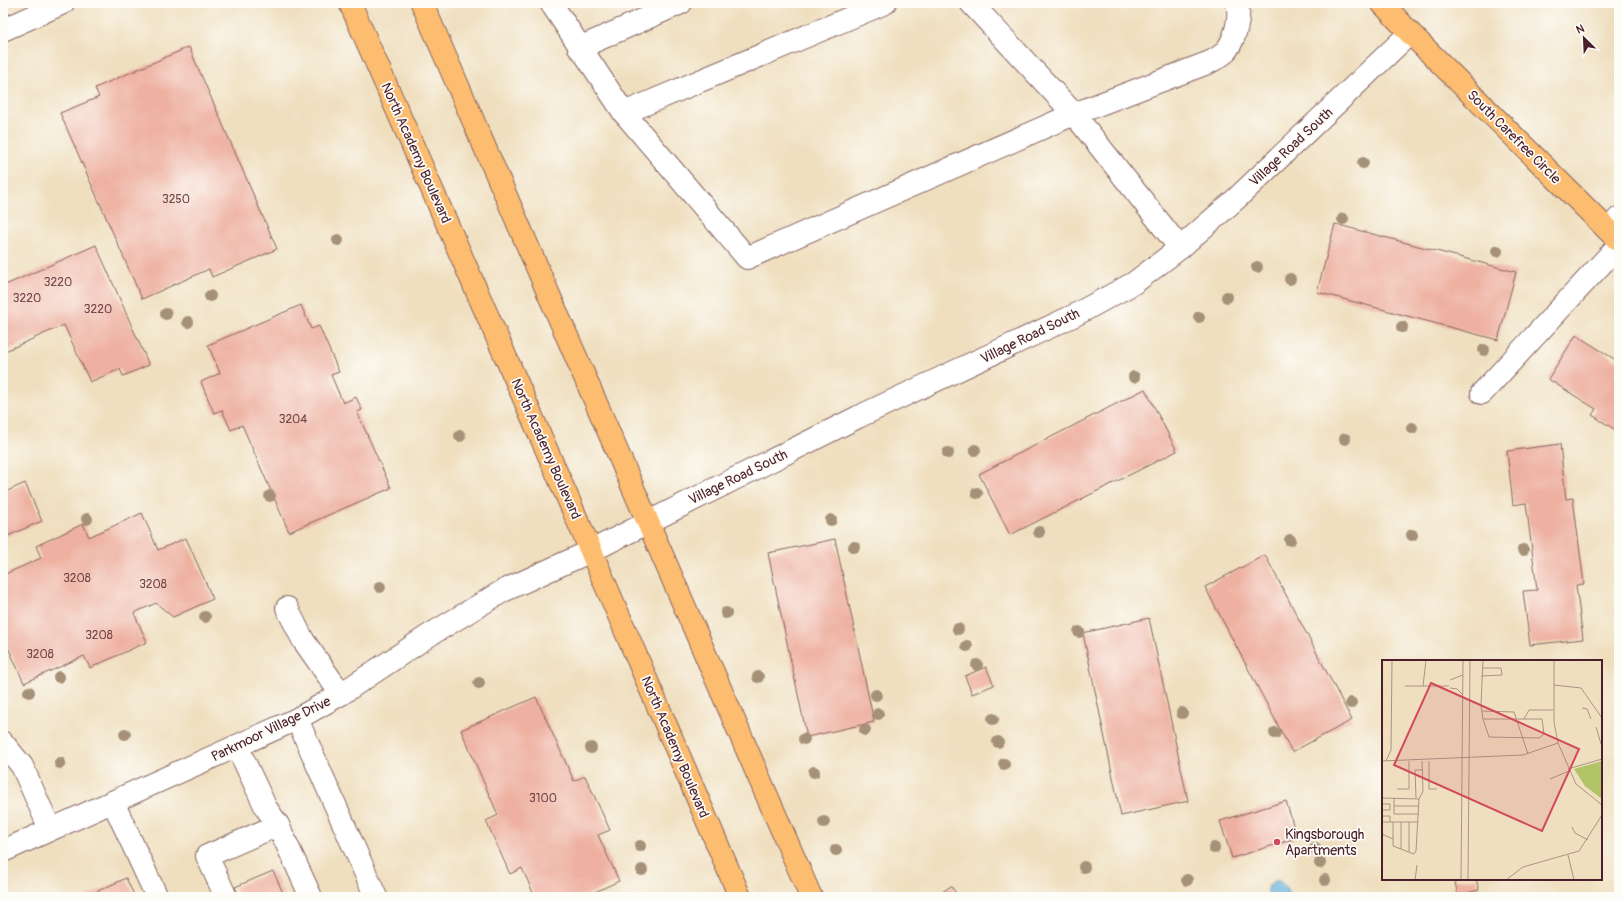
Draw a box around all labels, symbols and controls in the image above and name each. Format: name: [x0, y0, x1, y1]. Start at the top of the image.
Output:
north arrow: [1564, 18, 1604, 58]
text: N: [1574, 22, 1587, 37]
street label: North Academy Boulevard: [377, 80, 455, 226]
street label: South Carefree Circle: [1464, 87, 1564, 187]
street label: Village Road South: [1246, 104, 1336, 190]
house number: 3250: [162, 192, 190, 207]
house number: 3220: [44, 275, 72, 290]
house number: 3220: [13, 291, 41, 306]
house number: 3220: [84, 302, 112, 317]
street label: Village Road South: [978, 305, 1082, 367]
street label: North Academy Boulevard: [507, 376, 585, 522]
house number: 3204: [279, 412, 307, 427]
street label: Village Road South: [686, 446, 790, 508]
house number: 3208: [63, 571, 91, 586]
house number: 3208: [139, 577, 167, 592]
house number: 3208: [85, 628, 113, 643]
house number: 3208: [26, 647, 54, 662]
inset map: [1382, 660, 1602, 880]
street label: North Academy Boulevard: [637, 674, 713, 821]
street label: Parkmoor Village Drive: [208, 693, 334, 765]
house number: 3100: [529, 791, 557, 806]
place label: Kingsborough Apartments: [1285, 826, 1364, 859]
marker: Kingsborough Apartments: [1272, 837, 1282, 847]

